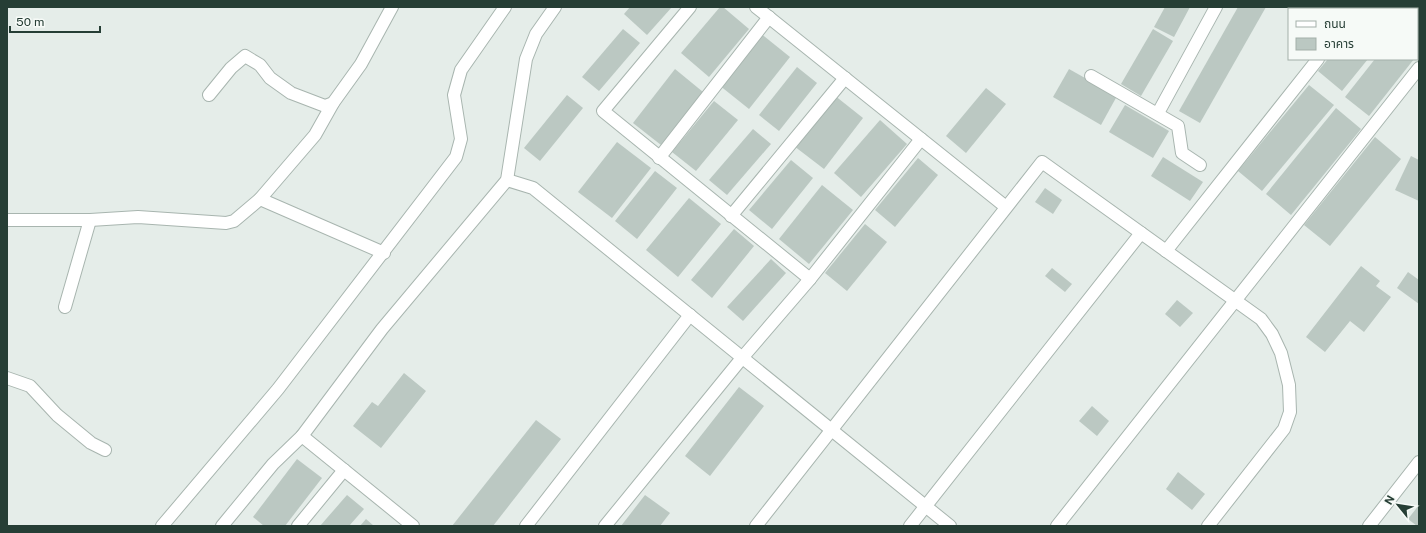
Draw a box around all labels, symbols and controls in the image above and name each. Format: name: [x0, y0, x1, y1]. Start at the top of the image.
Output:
scale bar: [10, 8, 100, 34]
legend: [1288, 8, 1418, 60]
text: 50 m: [16, 15, 44, 29]
text: ถนน: [1324, 17, 1346, 31]
text: อาคาร: [1324, 37, 1354, 51]
north arrow: [1378, 485, 1418, 525]
text: N: [1382, 493, 1397, 507]

